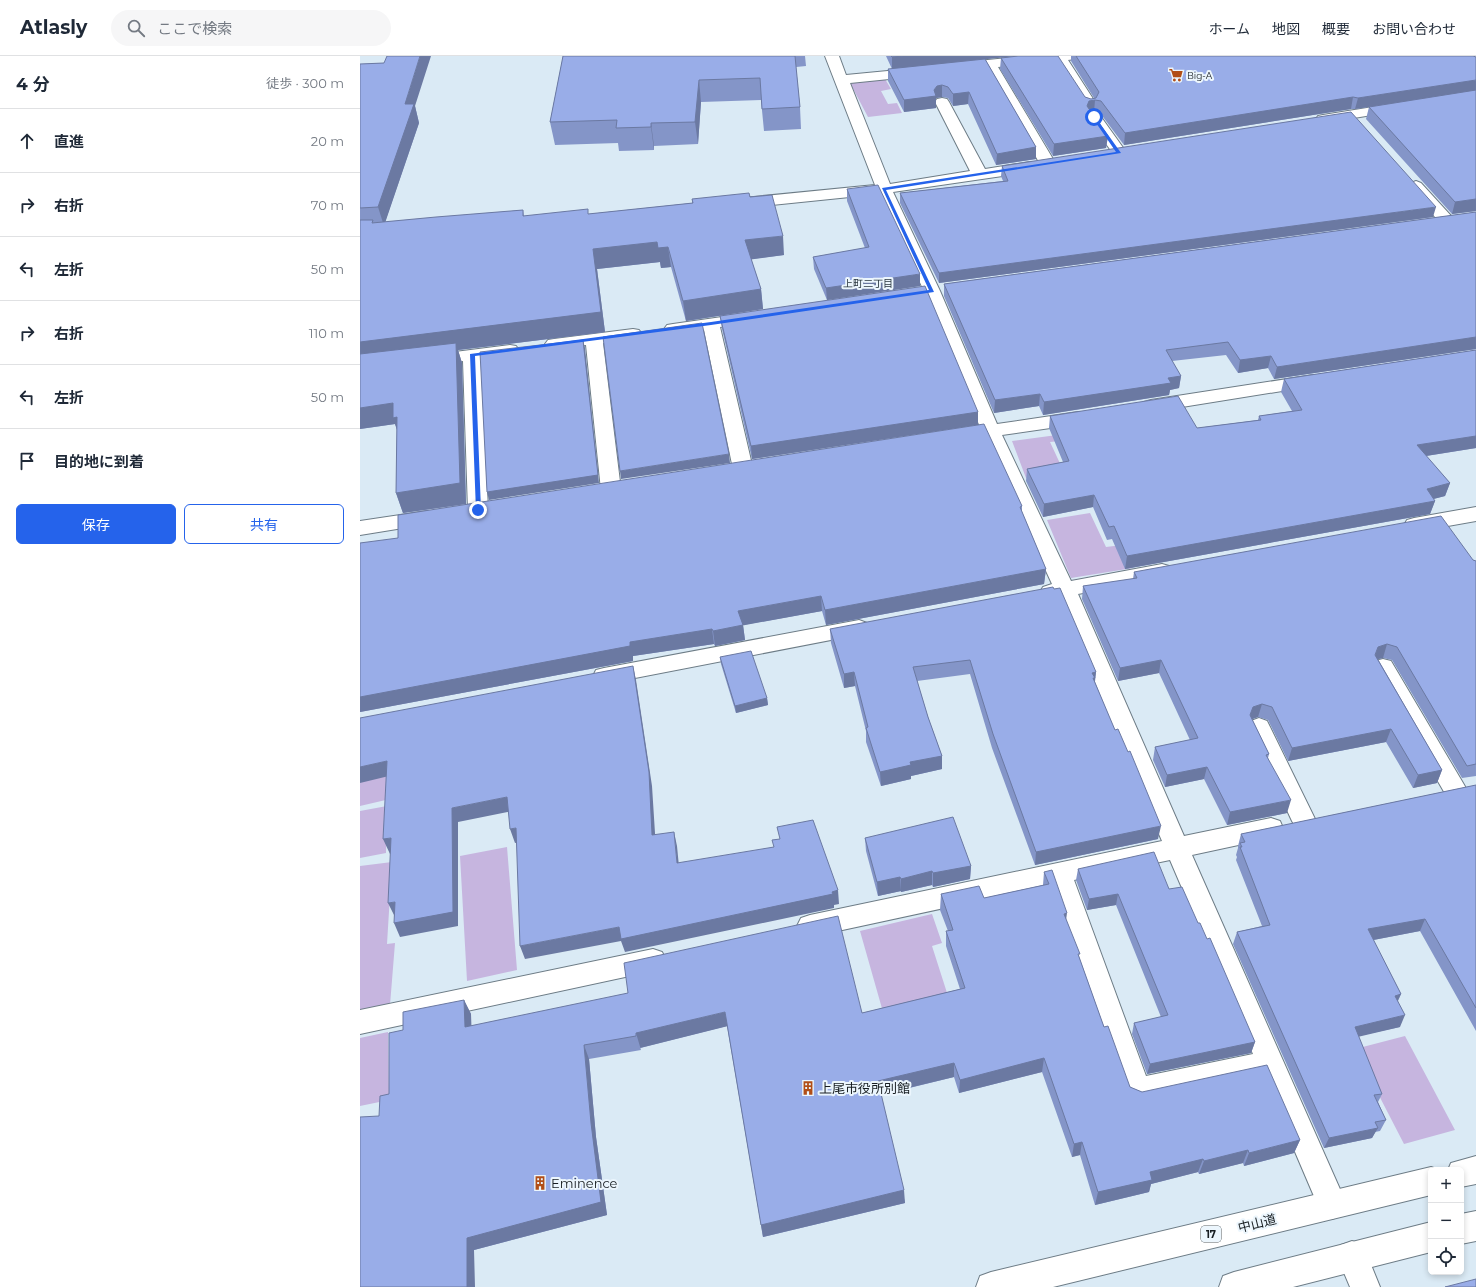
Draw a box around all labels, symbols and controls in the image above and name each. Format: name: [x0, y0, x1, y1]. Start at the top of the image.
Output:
search box: [111, 10, 391, 46]
text: Atlasly: [20, 16, 87, 39]
icon: search: [125, 17, 147, 39]
text: ここで検索: [157, 19, 232, 38]
text: ホーム: [1208, 20, 1250, 38]
text: 地図: [1272, 20, 1300, 38]
text: 概要: [1322, 20, 1350, 38]
text: お問い合わせ: [1372, 20, 1456, 38]
supermarket icon: Big-A: [1168, 67, 1184, 83]
place label: Big-A: [1187, 70, 1213, 81]
text: 4 分: [16, 74, 50, 94]
text: 徒歩 · 300 m: [266, 75, 344, 91]
route start: [1085, 108, 1103, 126]
icon: ahead: [16, 130, 38, 152]
text: 直進: [54, 132, 84, 151]
text: 20 m: [311, 133, 344, 149]
icon: right: [16, 194, 38, 216]
text: 右折: [54, 196, 84, 215]
text: 70 m: [311, 197, 344, 213]
icon: left: [16, 258, 38, 280]
text: 左折: [54, 260, 84, 279]
text: 50 m: [311, 261, 344, 277]
district label: 上町二丁目: [843, 277, 893, 290]
icon: right: [16, 322, 38, 344]
text: 右折: [54, 324, 84, 343]
text: 110 m: [309, 325, 344, 341]
icon: left: [16, 386, 38, 408]
text: 左折: [54, 388, 84, 407]
text: 50 m: [311, 389, 344, 405]
icon: arrive: [16, 450, 38, 472]
text: 目的地に到着: [54, 452, 144, 471]
route end: [469, 501, 487, 519]
button: 保存: [16, 504, 176, 544]
button: 共有: [184, 504, 344, 544]
building icon: 上尾市役所別館: [800, 1080, 816, 1096]
place label: 上尾市役所別館: [819, 1080, 910, 1096]
map controls: [1428, 1167, 1464, 1275]
button: +: [1428, 1167, 1464, 1203]
building icon: Eminence: [532, 1175, 548, 1191]
place label: Eminence: [551, 1175, 618, 1191]
button: −: [1428, 1203, 1464, 1239]
street label: 中山道: [1236, 1211, 1278, 1235]
road number: 17: [1201, 1226, 1221, 1242]
button: locate: [1428, 1239, 1464, 1275]

